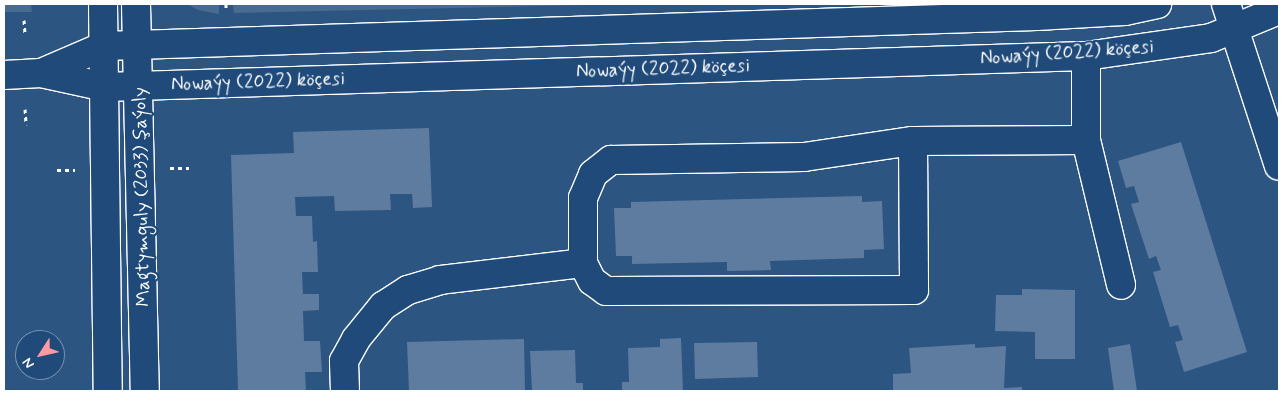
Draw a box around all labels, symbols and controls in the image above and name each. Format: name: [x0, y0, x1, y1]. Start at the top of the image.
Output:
street label: Nowaýy (2022) köçesi: [979, 36, 1155, 70]
street label: Nowaýy (2022) köçesi: [576, 55, 750, 83]
street label: Nowaýy (2022) köçesi: [171, 68, 345, 96]
street label: Magtymguly (2033) şaýoly: [129, 87, 155, 307]
north arrow: [15, 330, 65, 380]
text: N: [18, 354, 39, 372]

